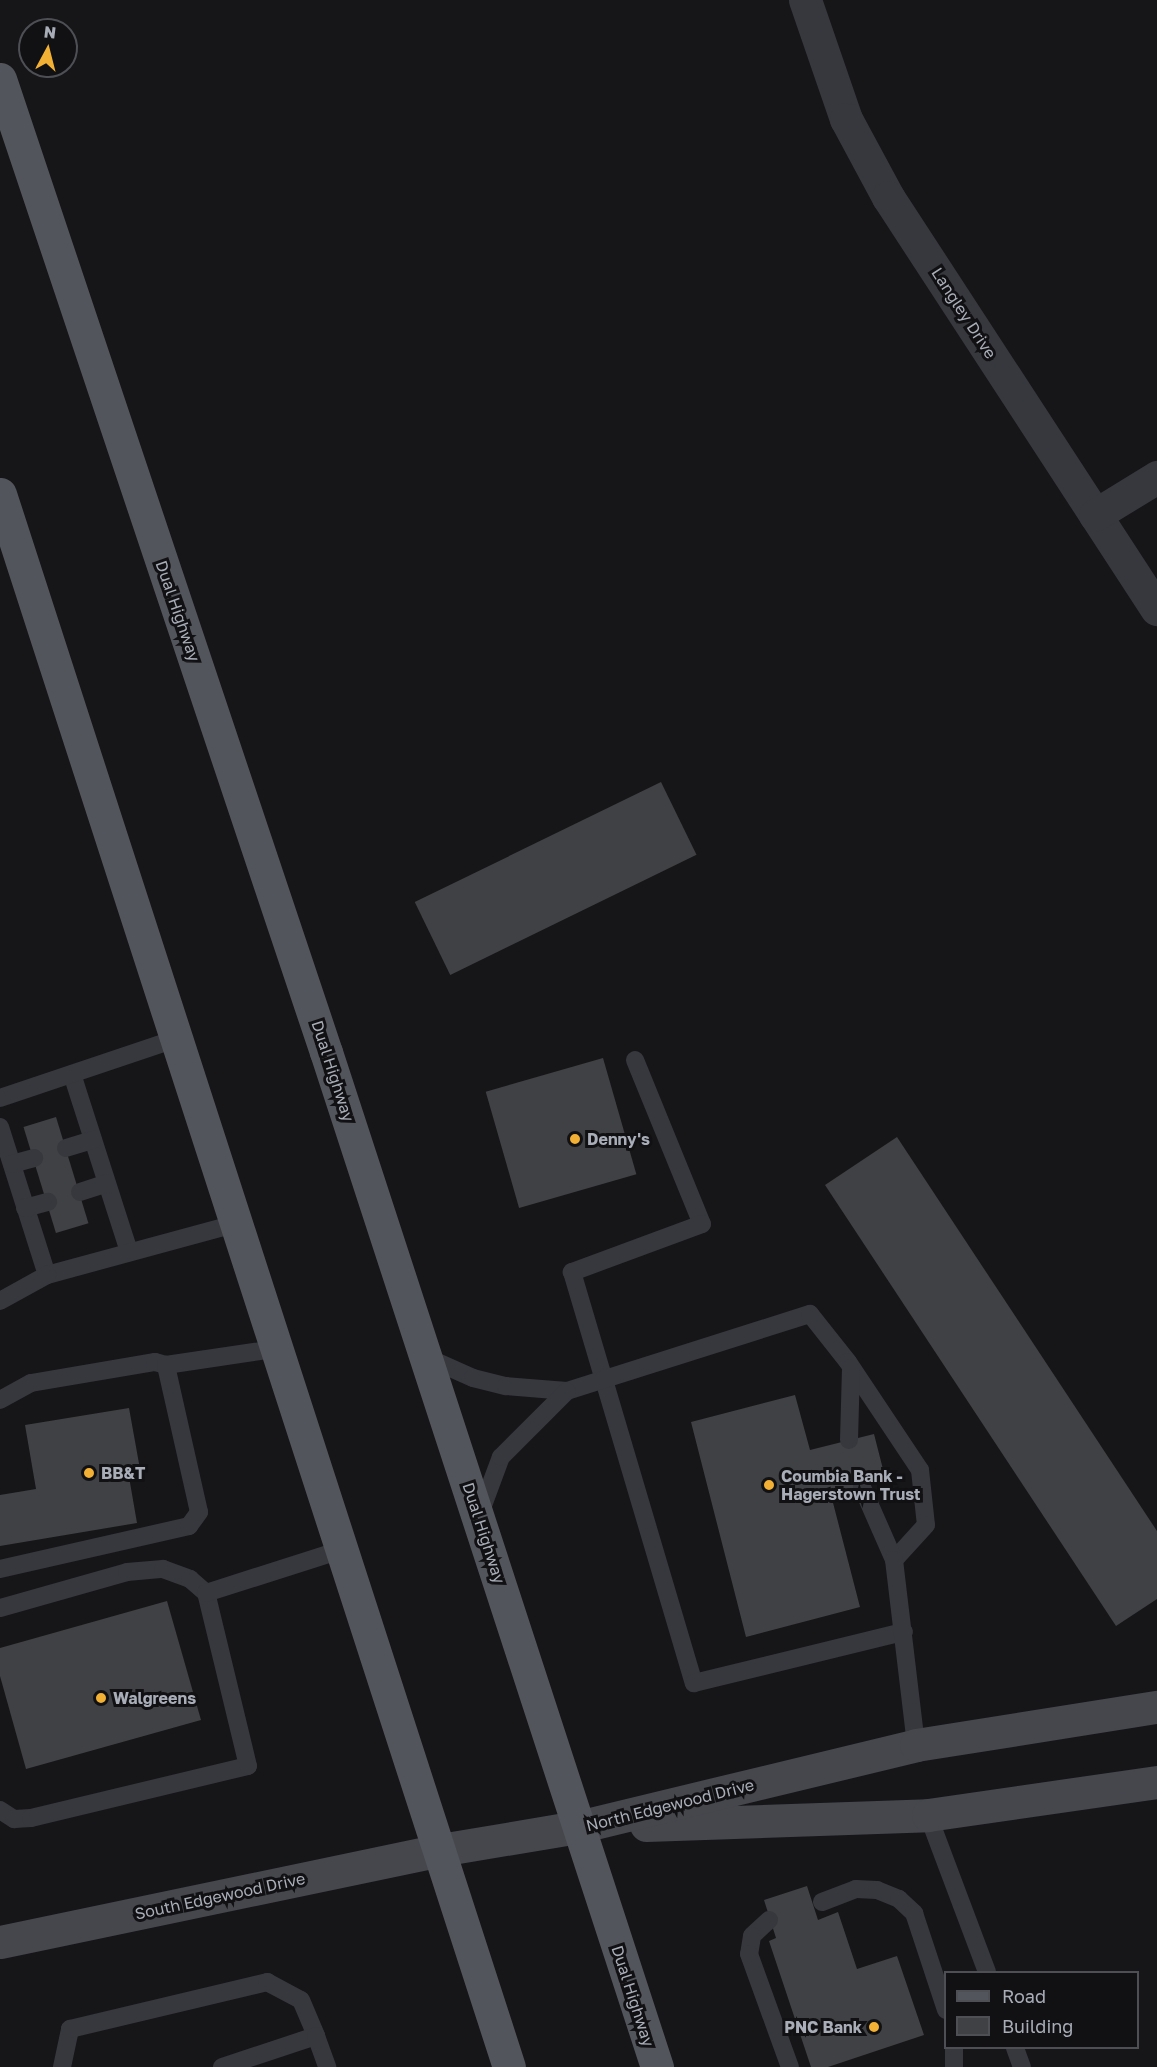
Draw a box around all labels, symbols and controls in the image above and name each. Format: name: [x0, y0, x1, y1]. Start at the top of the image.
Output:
north arrow: [18, 18, 78, 78]
text: N: [43, 21, 57, 43]
street label: Langley Drive: [927, 264, 1001, 362]
street label: Dual Highway: [152, 558, 204, 664]
street label: Dual Highway: [308, 1018, 358, 1124]
place label: Denny's: [587, 1129, 650, 1149]
marker: Denny's: [568, 1132, 582, 1146]
place label: BB&T: [101, 1463, 145, 1483]
marker: BB&T: [82, 1466, 96, 1480]
place label: Coumbia Bank - Hagerstown Trust: [781, 1466, 921, 1504]
marker: Coumbia Bank - Hagerstown Trust: [762, 1478, 776, 1492]
street label: Dual Highway: [459, 1480, 509, 1586]
place label: Walgreens: [113, 1688, 196, 1708]
marker: Walgreens: [94, 1691, 108, 1705]
street label: North Edgewood Drive: [584, 1775, 756, 1835]
street label: South Edgewood Drive: [133, 1869, 307, 1923]
street label: Dual Highway: [608, 1943, 658, 2049]
legend: [944, 1971, 1139, 2049]
text: Road: [1002, 1985, 1046, 2007]
text: Building: [1002, 2015, 1073, 2037]
place label: PNC Bank: [784, 2017, 862, 2037]
marker: PNC Bank: [867, 2020, 881, 2034]

